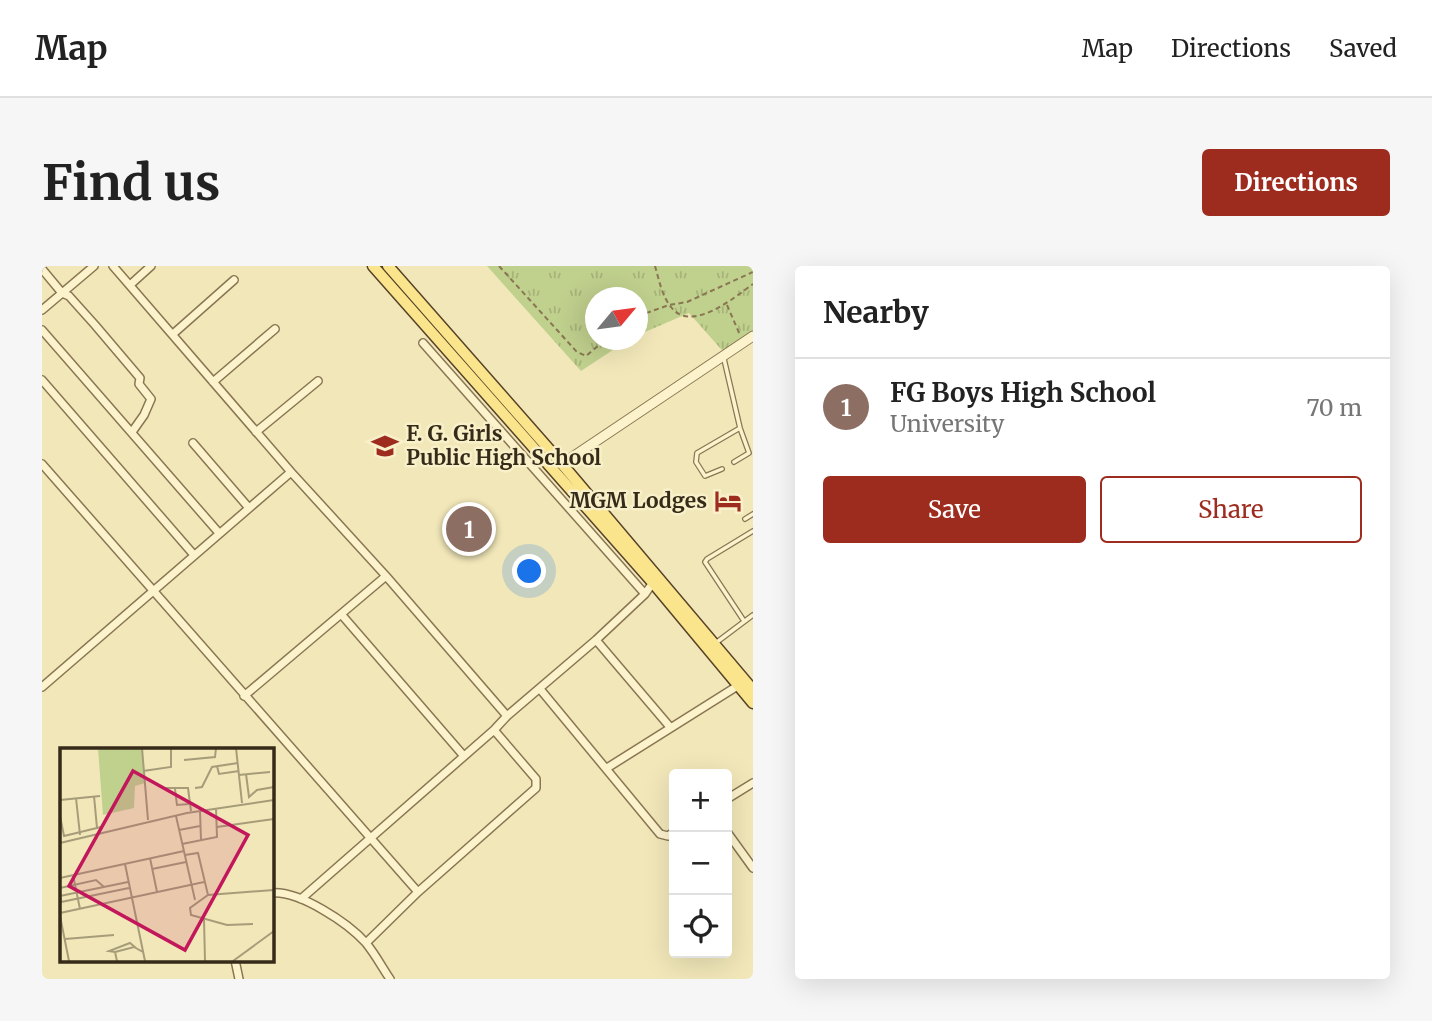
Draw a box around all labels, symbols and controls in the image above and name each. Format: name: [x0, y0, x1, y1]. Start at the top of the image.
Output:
text: Map: [35, 28, 108, 69]
text: Map: [1082, 33, 1133, 64]
text: Directions: [1171, 33, 1291, 64]
text: Saved: [1329, 33, 1397, 64]
button: Directions: [1202, 149, 1390, 216]
text: Find us: [42, 152, 220, 213]
north arrow: [585, 287, 648, 350]
text: Nearby: [823, 293, 929, 331]
text: FG Boys High School: [890, 376, 1156, 409]
text: 1: [841, 393, 851, 422]
text: 70 m: [1306, 393, 1362, 422]
text: University: [890, 409, 1005, 438]
place label: F. G. Girls Public High School: [406, 420, 601, 471]
school or university icon: F. G. Girls Public High School: [370, 431, 400, 461]
button: Save: [823, 476, 1086, 543]
button: Share: [1100, 476, 1362, 543]
hotel icon: MGM Lodges: [713, 486, 743, 516]
place label: MGM Lodges: [569, 487, 707, 514]
pin: 1: [446, 503, 492, 555]
your location: [512, 554, 546, 588]
inset map: [60, 748, 273, 962]
map controls: [669, 769, 732, 958]
button: +: [669, 769, 732, 832]
button: −: [669, 832, 732, 895]
button: locate: [669, 895, 732, 958]

